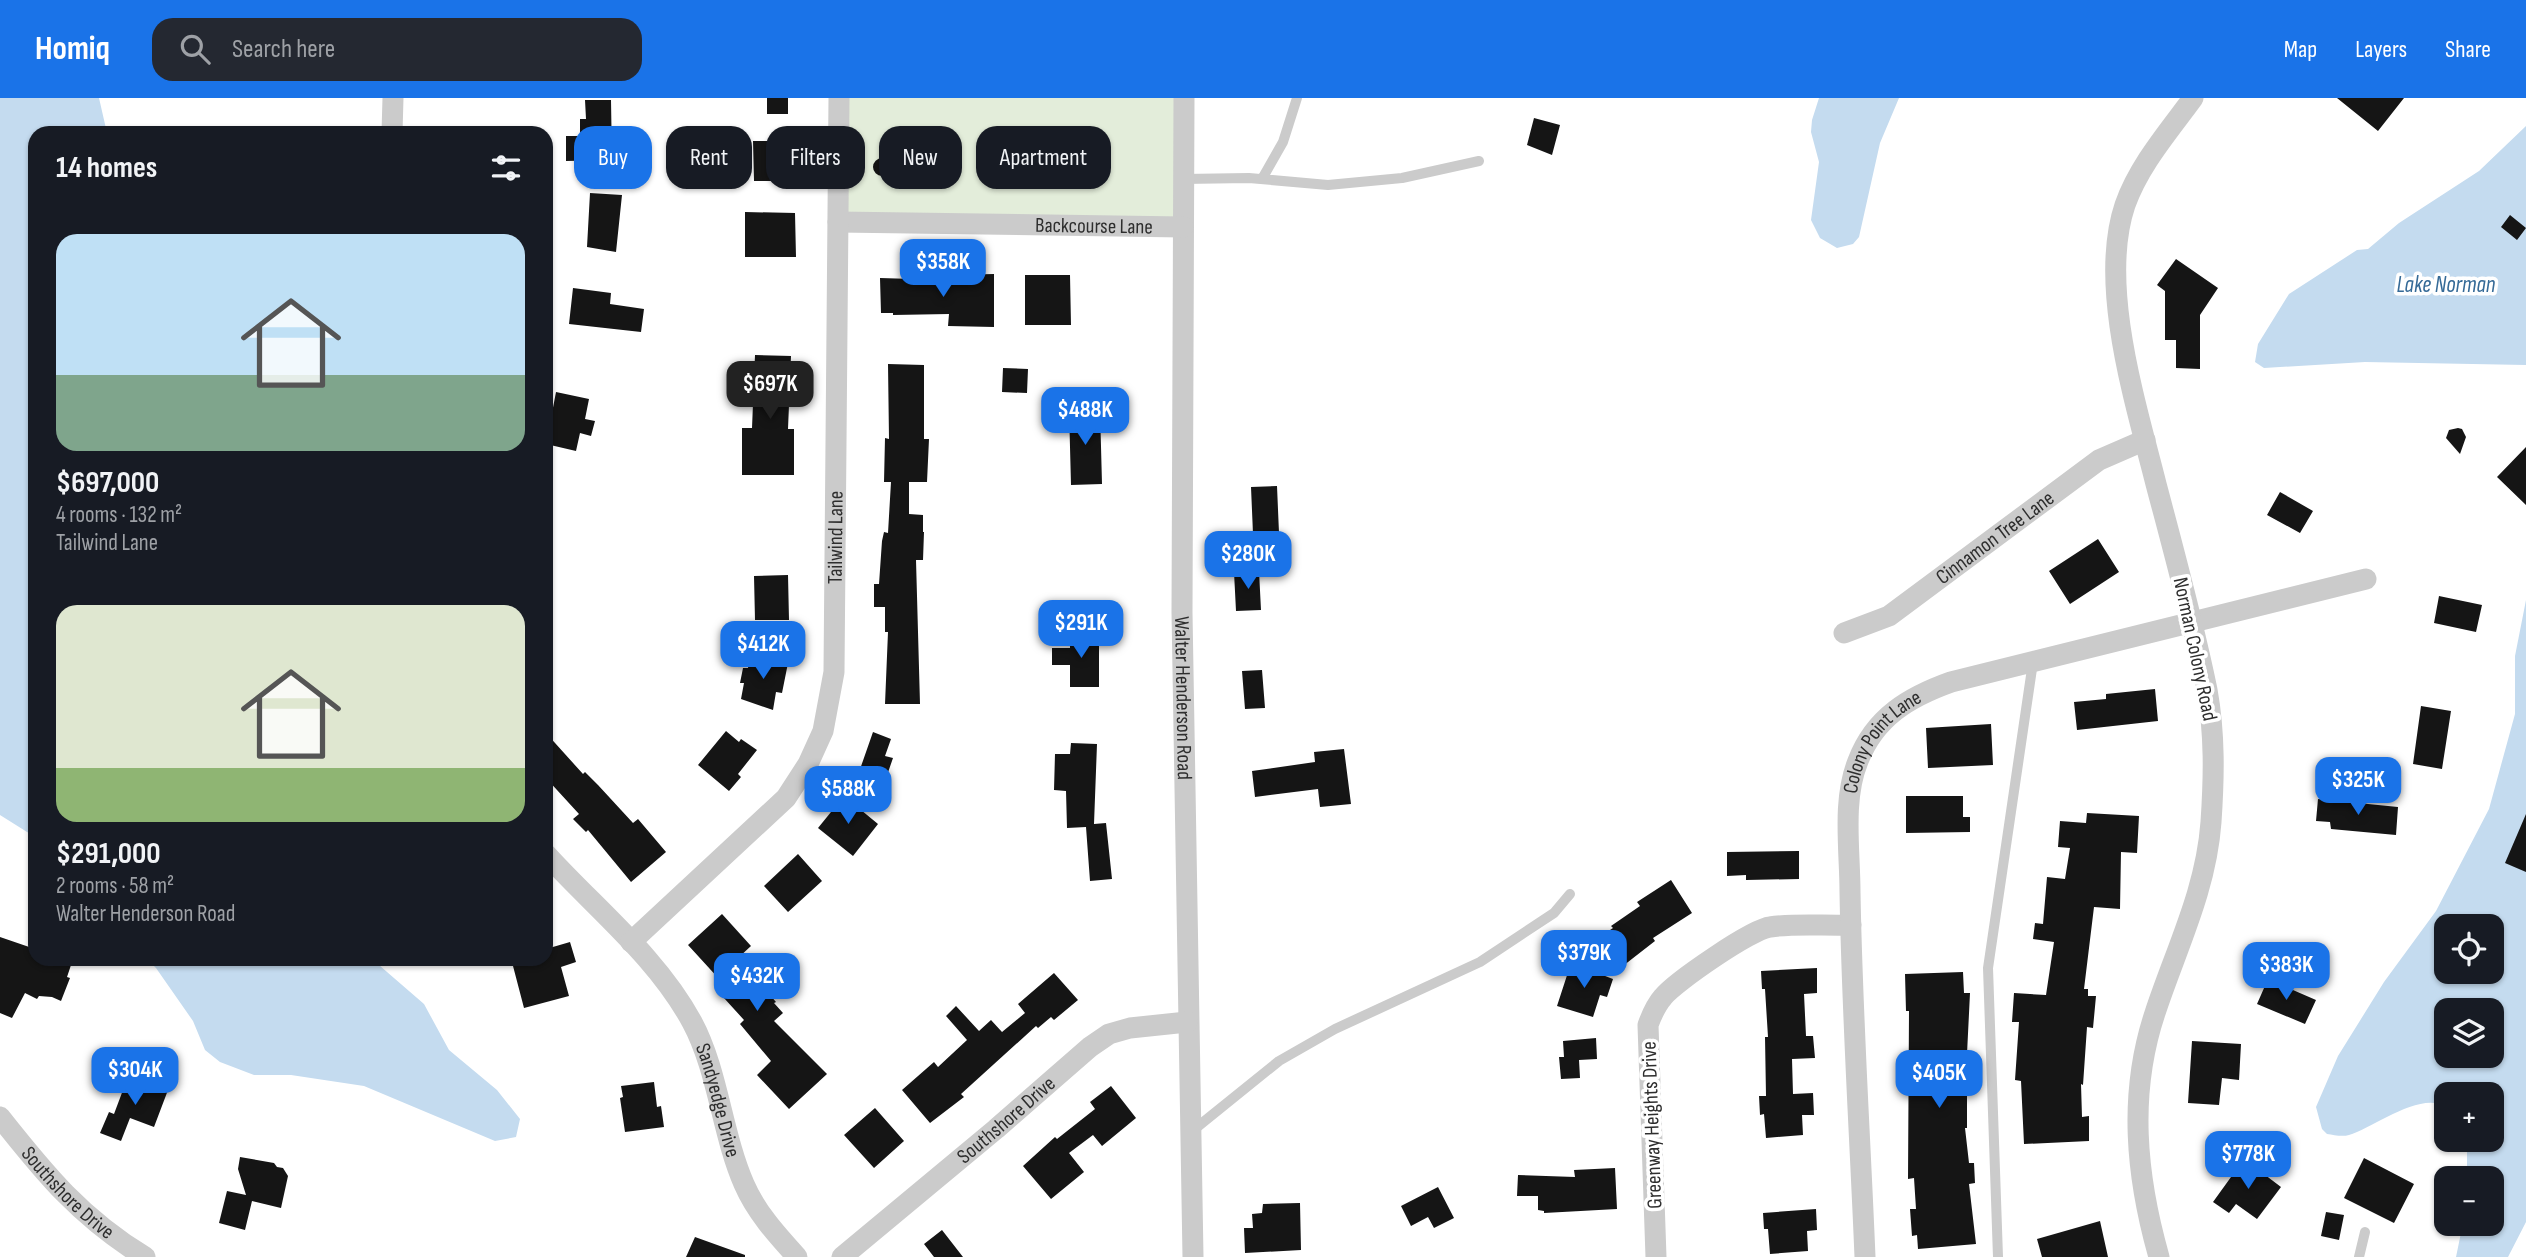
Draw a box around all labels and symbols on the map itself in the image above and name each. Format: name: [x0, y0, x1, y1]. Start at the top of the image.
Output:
street label: Backcourse Lane: [1035, 212, 1153, 239]
pin: $358K: [894, 240, 992, 299]
water label: Lake Norman: [2397, 271, 2496, 299]
pin: $697K: [721, 362, 819, 421]
pin: $488K: [1036, 388, 1134, 447]
street label: Cinnamon Tree Lane: [1931, 485, 2059, 589]
street label: Tailwind Lane: [822, 491, 848, 584]
pin: $280K: [1199, 532, 1297, 591]
street label: Norman Colony Road: [2168, 575, 2222, 723]
pin: $291K: [1032, 601, 1130, 660]
street label: Walter Henderson Road: [1170, 616, 1197, 780]
pin: $412K: [714, 622, 812, 681]
street label: Colony Point Lane: [1837, 684, 1925, 795]
pin: $325K: [2309, 758, 2407, 817]
pin: $588K: [799, 766, 897, 826]
pin: $379K: [1535, 930, 1633, 990]
pin: $383K: [2237, 942, 2335, 1002]
pin: $432K: [708, 954, 806, 1013]
street label: Sandyedge Drive: [690, 1040, 746, 1160]
street label: Greenway Heights Drive: [1637, 1041, 1667, 1209]
pin: $304K: [86, 1048, 184, 1107]
pin: $405K: [1890, 1051, 1988, 1110]
street label: Southshore Drive: [952, 1071, 1060, 1169]
pin: $778K: [2199, 1132, 2297, 1191]
street label: Southshore Drive: [16, 1141, 119, 1244]

